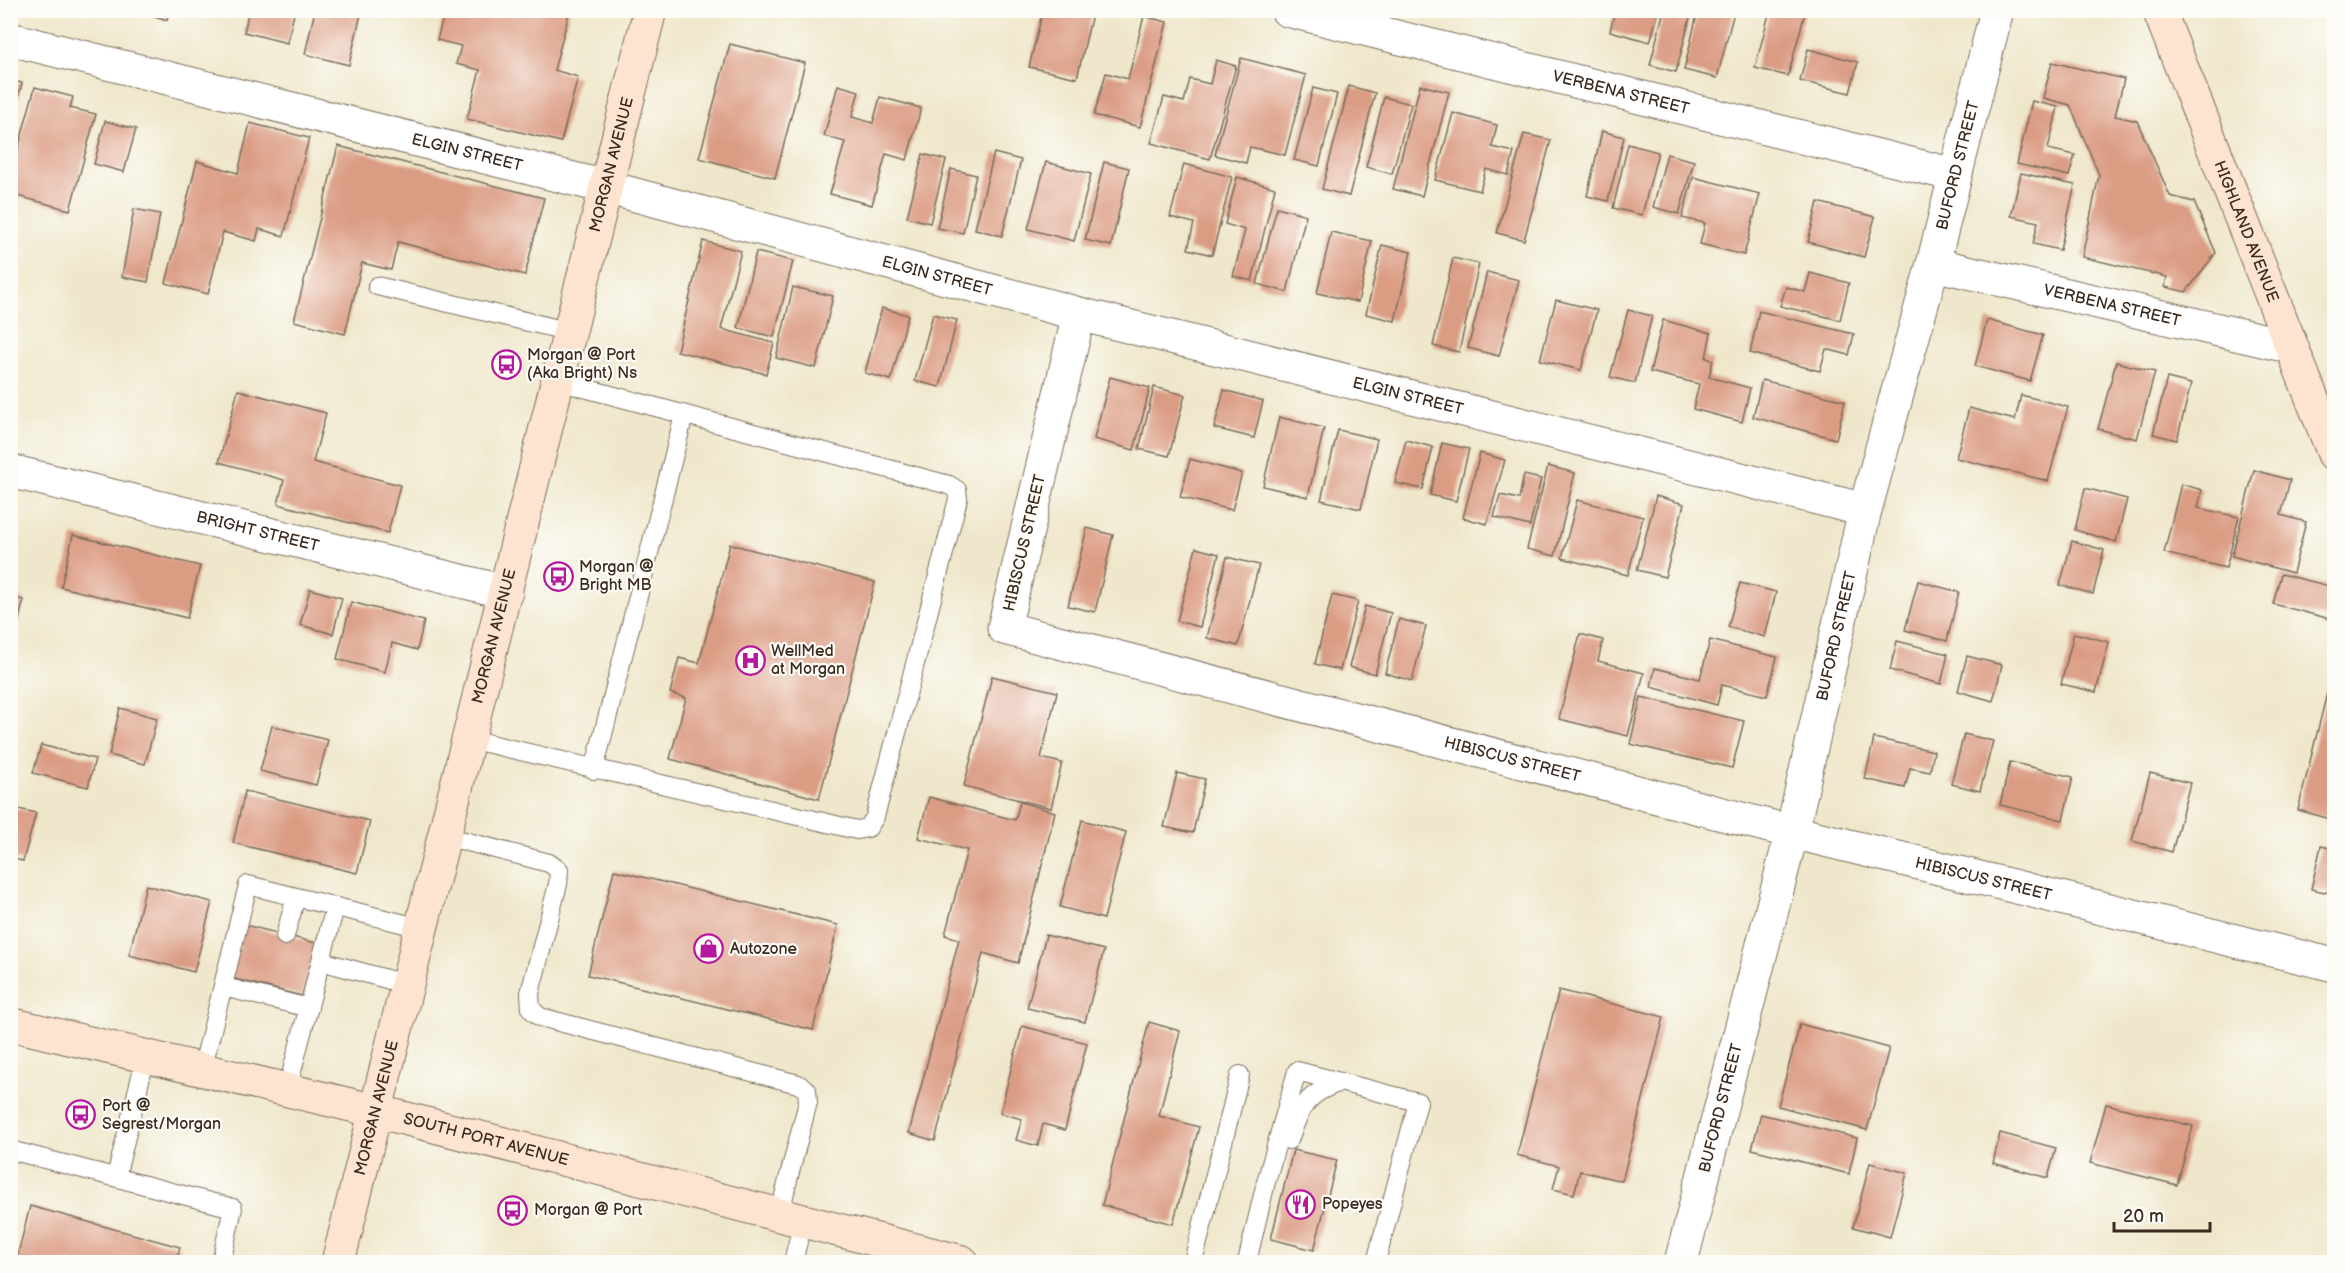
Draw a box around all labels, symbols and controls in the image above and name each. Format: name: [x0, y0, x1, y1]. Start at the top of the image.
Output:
street label: VERBENA STREET: [1551, 66, 1692, 119]
street label: MORGAN AVENUE: [586, 95, 637, 234]
street label: BUFORD STREET: [1932, 99, 1983, 232]
street label: ELGIN STREET: [410, 130, 525, 175]
street label: HIGHLAND AVENUE: [2210, 158, 2283, 305]
street label: ELGIN STREET: [880, 252, 995, 300]
street label: VERBENA STREET: [2042, 280, 2183, 331]
place label: Morgan @ Port (Aka Bright) Ns: [527, 346, 637, 383]
bus stop icon: Morgan @ Port (Aka Bright) Ns: [490, 348, 522, 380]
street label: ELGIN STREET: [1351, 373, 1466, 419]
street label: HIBISCUS STREET: [1000, 472, 1050, 613]
street label: BRIGHT STREET: [194, 507, 321, 556]
place label: Morgan @ Bright MB: [579, 558, 654, 595]
bus stop icon: Morgan @ Bright MB: [542, 560, 574, 592]
street label: MORGAN AVENUE: [468, 567, 520, 706]
street label: BUFORD STREET: [1812, 569, 1860, 703]
place label: WellMed at Morgan: [771, 642, 845, 679]
hospital icon: WellMed at Morgan: [734, 644, 766, 676]
street label: HIBISCUS STREET: [1442, 733, 1583, 786]
street label: HIBISCUS STREET: [1913, 853, 2054, 905]
shop icon: Autozone: [693, 933, 725, 965]
place label: Autozone: [730, 940, 797, 959]
street label: MORGAN AVENUE: [350, 1038, 402, 1177]
street label: BUFORD STREET: [1695, 1041, 1747, 1175]
place label: Port @ Segrest/Morgan: [102, 1097, 221, 1134]
bus stop icon: Port @ Segrest/Morgan: [65, 1099, 97, 1131]
street label: SOUTH PORT AVENUE: [401, 1109, 571, 1170]
restaurant icon: Popeyes: [1285, 1188, 1317, 1220]
bus stop icon: Morgan @ Port: [497, 1194, 529, 1226]
place label: Popeyes: [1322, 1195, 1383, 1214]
scale bar: [2114, 1195, 2210, 1233]
place label: Morgan @ Port: [534, 1201, 643, 1220]
text: 20 m: [2123, 1206, 2164, 1227]

